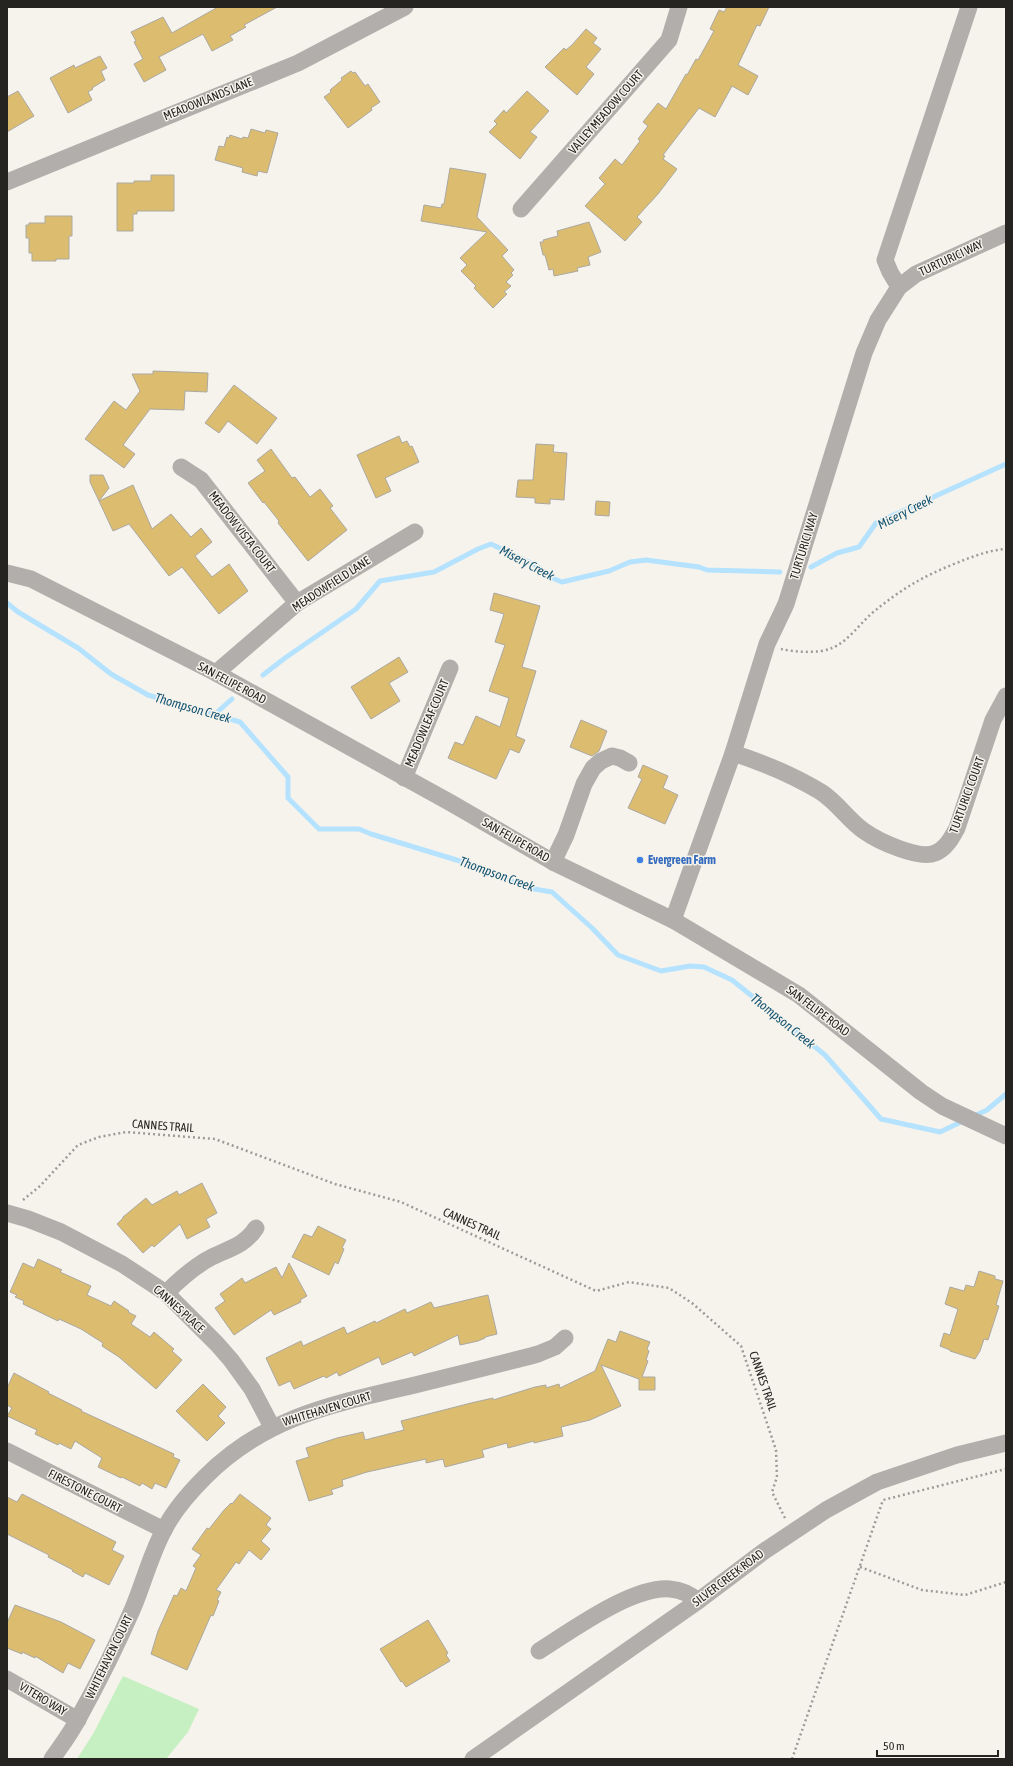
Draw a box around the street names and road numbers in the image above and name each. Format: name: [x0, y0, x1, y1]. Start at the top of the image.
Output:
street label: VALLEY MEADOW COURT: [566, 67, 647, 157]
street label: MEADOWLANDS LANE: [161, 75, 255, 123]
street label: TURTURICI WAY: [917, 237, 986, 279]
street label: MEADOW VISTA COURT: [206, 488, 279, 576]
street label: TURTURICI WAY: [787, 510, 821, 581]
street label: MEADOWFIELD LANE: [289, 554, 373, 614]
street label: SAN FELIPE ROAD: [195, 659, 269, 707]
street label: MEADOWLEAF COURT: [402, 676, 452, 769]
street label: TURTURICI COURT: [947, 754, 988, 835]
street label: SAN FELIPE ROAD: [480, 815, 552, 865]
street label: SAN FELIPE ROAD: [784, 983, 853, 1039]
street label: CANNES TRAIL: [132, 1117, 195, 1135]
street label: CANNES TRAIL: [441, 1205, 504, 1243]
street label: CANNES PLACE: [150, 1282, 208, 1336]
street label: CANNES TRAIL: [746, 1349, 780, 1413]
street label: WHITEHAVEN COURT: [281, 1389, 374, 1429]
street label: FIRESTONE COURT: [46, 1467, 125, 1516]
street label: SILVER CREEK ROAD: [690, 1547, 767, 1609]
street label: WHITEHAVEN COURT: [83, 1612, 136, 1701]
street label: VITERO WAY: [17, 1679, 70, 1719]

